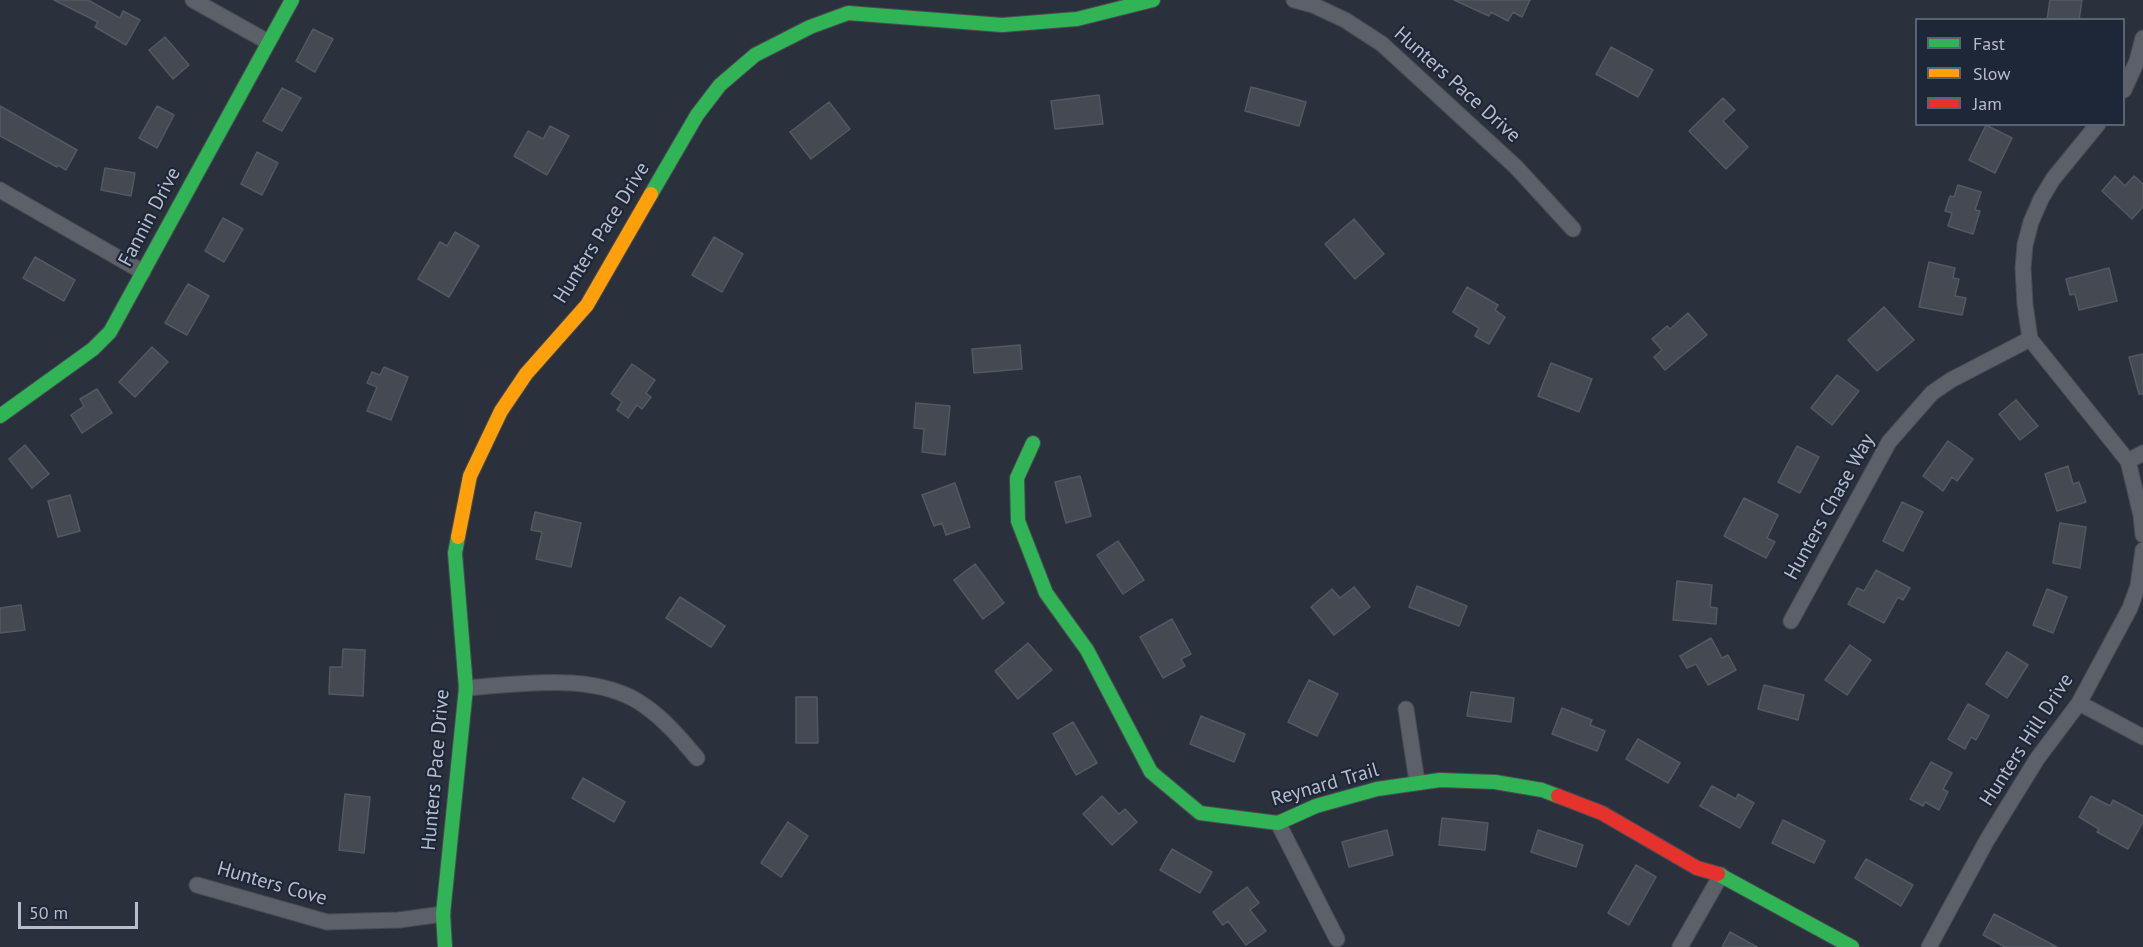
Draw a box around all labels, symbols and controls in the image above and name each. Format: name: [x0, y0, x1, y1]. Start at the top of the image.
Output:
legend: [1915, 18, 2125, 126]
street label: Hunters Pace Drive: [1389, 22, 1525, 148]
text: Fast: [1973, 32, 2005, 55]
text: Slow: [1973, 62, 2011, 85]
text: Jam: [1973, 92, 2002, 115]
street label: Hunters Pace Drive: [549, 158, 655, 308]
street label: Fannin Drive: [114, 163, 186, 271]
street label: Hunters Chase Way: [1780, 430, 1880, 584]
street label: Hunters Hill Drive: [1975, 669, 2079, 811]
street label: Hunters Pace Drive: [417, 688, 455, 852]
street label: Reynard Trail: [1269, 758, 1381, 812]
street label: Hunters Cove: [214, 857, 330, 911]
scale bar: [21, 890, 141, 928]
text: 50 m: [29, 901, 68, 924]

